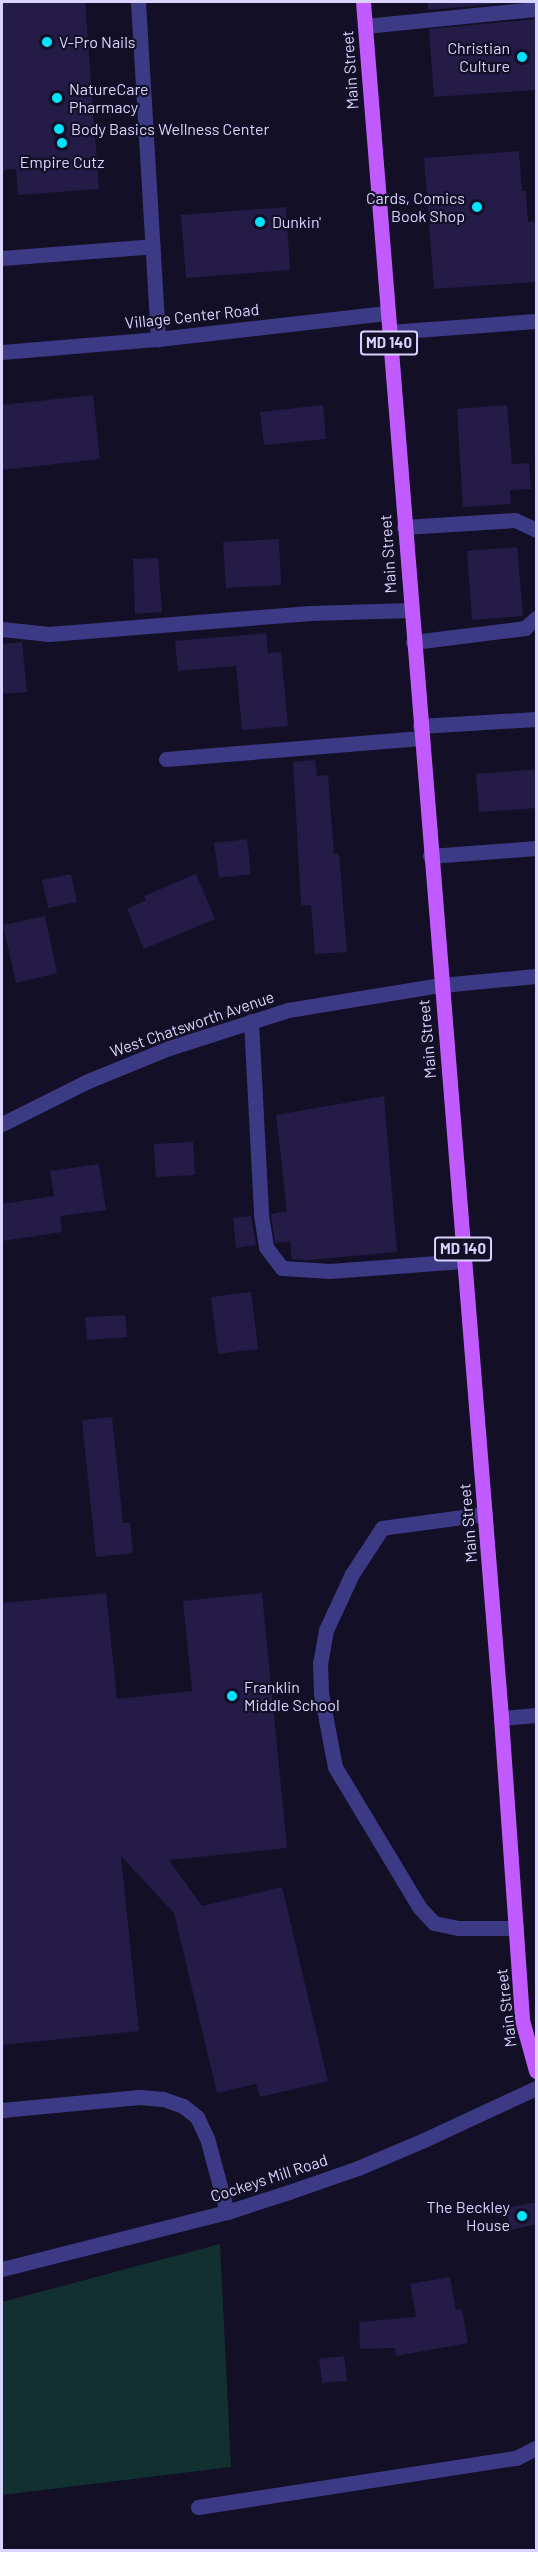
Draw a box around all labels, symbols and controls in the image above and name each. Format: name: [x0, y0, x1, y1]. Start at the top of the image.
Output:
street label: Main Street: [338, 30, 362, 110]
place label: V-Pro Nails: [59, 32, 136, 52]
marker: V-Pro Nails: [40, 35, 54, 49]
place label: Christian Culture: [447, 38, 510, 76]
marker: Christian Culture: [515, 50, 529, 64]
place label: NatureCare Pharmacy: [69, 79, 149, 117]
marker: NatureCare Pharmacy: [50, 91, 64, 105]
place label: Body Basics Wellness Center: [71, 119, 269, 139]
marker: Body Basics Wellness Center: [52, 122, 66, 136]
marker: Empire Cutz: [55, 136, 69, 150]
place label: Empire Cutz: [20, 152, 104, 172]
place label: Cards, Comics Book Shop: [366, 188, 465, 226]
marker: Cards, Comics Book Shop: [470, 200, 484, 214]
place label: Dunkin': [272, 212, 321, 232]
marker: Dunkin': [253, 215, 267, 229]
street label: Village Center Road: [124, 299, 260, 333]
road number: MD 140: [359, 331, 419, 355]
street label: Main Street: [376, 514, 400, 594]
street label: West Chatsworth Avenue: [107, 987, 277, 1061]
street label: Main Street: [414, 999, 440, 1079]
road number: MD 140: [433, 1237, 493, 1261]
street label: Main Street: [455, 1483, 481, 1563]
place label: Franklin Middle School: [244, 1677, 340, 1715]
marker: Franklin Middle School: [225, 1689, 239, 1703]
street label: Main Street: [492, 1968, 520, 2048]
street label: Cockeys Mill Road: [208, 2150, 330, 2206]
place label: The Beckley House: [426, 2197, 510, 2235]
marker: The Beckley House: [515, 2209, 529, 2223]

